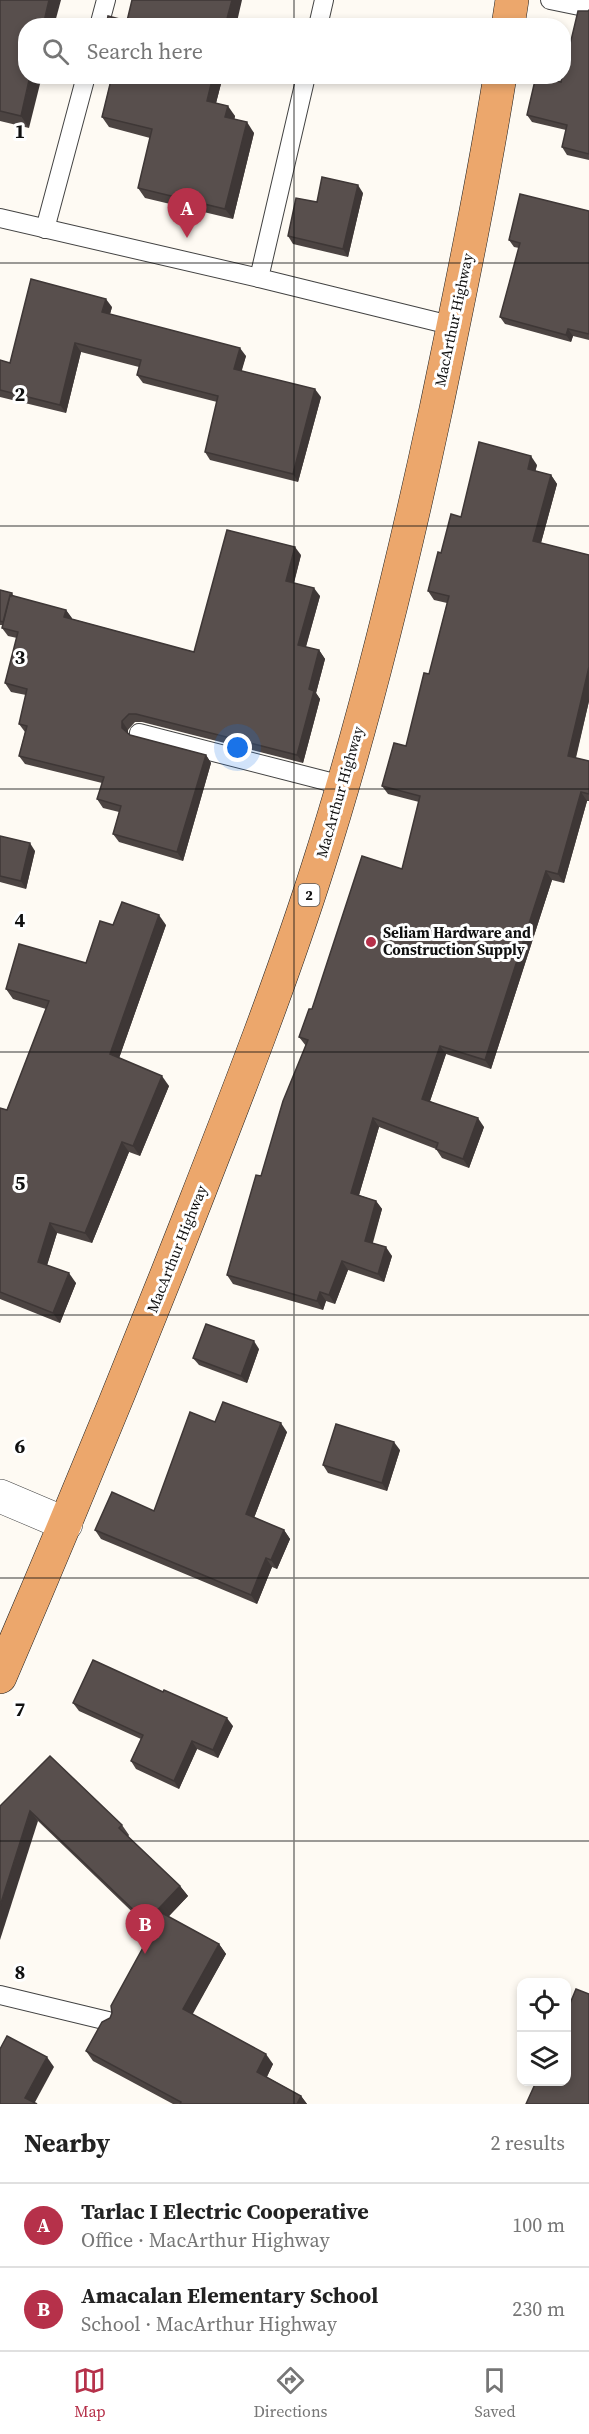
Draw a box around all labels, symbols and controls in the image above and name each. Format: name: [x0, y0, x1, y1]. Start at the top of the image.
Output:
search box: [18, 18, 571, 84]
icon: search: [39, 35, 72, 68]
text: Search here: [87, 36, 203, 66]
text: 1: [15, 117, 25, 145]
pin: A: [168, 188, 207, 238]
street label: MacArthur Highway: [429, 251, 478, 389]
text: 2: [15, 380, 26, 408]
text: 3: [15, 643, 26, 671]
street label: MacArthur Highway: [311, 723, 368, 860]
your location: [223, 733, 252, 762]
road number: 2: [298, 884, 320, 906]
text: 4: [15, 906, 26, 934]
place label: Seliam Hardware and Construction Supply: [383, 922, 531, 960]
marker: Seliam Hardware and Construction Supply: [364, 935, 378, 949]
text: 5: [15, 1169, 26, 1197]
street label: MacArthur Highway: [141, 1182, 212, 1316]
text: 6: [15, 1432, 26, 1460]
text: 7: [15, 1695, 26, 1723]
pin: B: [126, 1904, 164, 1954]
text: 8: [15, 1958, 25, 1986]
map controls: [517, 1978, 571, 2086]
button: locate: [517, 1978, 571, 2032]
button: layers: [517, 2032, 571, 2086]
text: Nearby: [24, 2125, 110, 2161]
text: 2 results: [490, 2129, 565, 2157]
text: Tarlac I Electric Cooperative: [81, 2196, 369, 2226]
text: A: [37, 2211, 50, 2239]
text: 100 m: [512, 2211, 565, 2239]
text: Office · MacArthur Highway: [81, 2226, 330, 2254]
text: Amacalan Elementary School: [81, 2280, 378, 2310]
text: B: [37, 2295, 50, 2323]
text: 230 m: [512, 2295, 565, 2323]
text: School · MacArthur Highway: [81, 2310, 337, 2338]
tab: Map: [73, 2364, 106, 2422]
tab: Directions: [253, 2364, 328, 2422]
tab: Saved: [474, 2364, 516, 2422]

